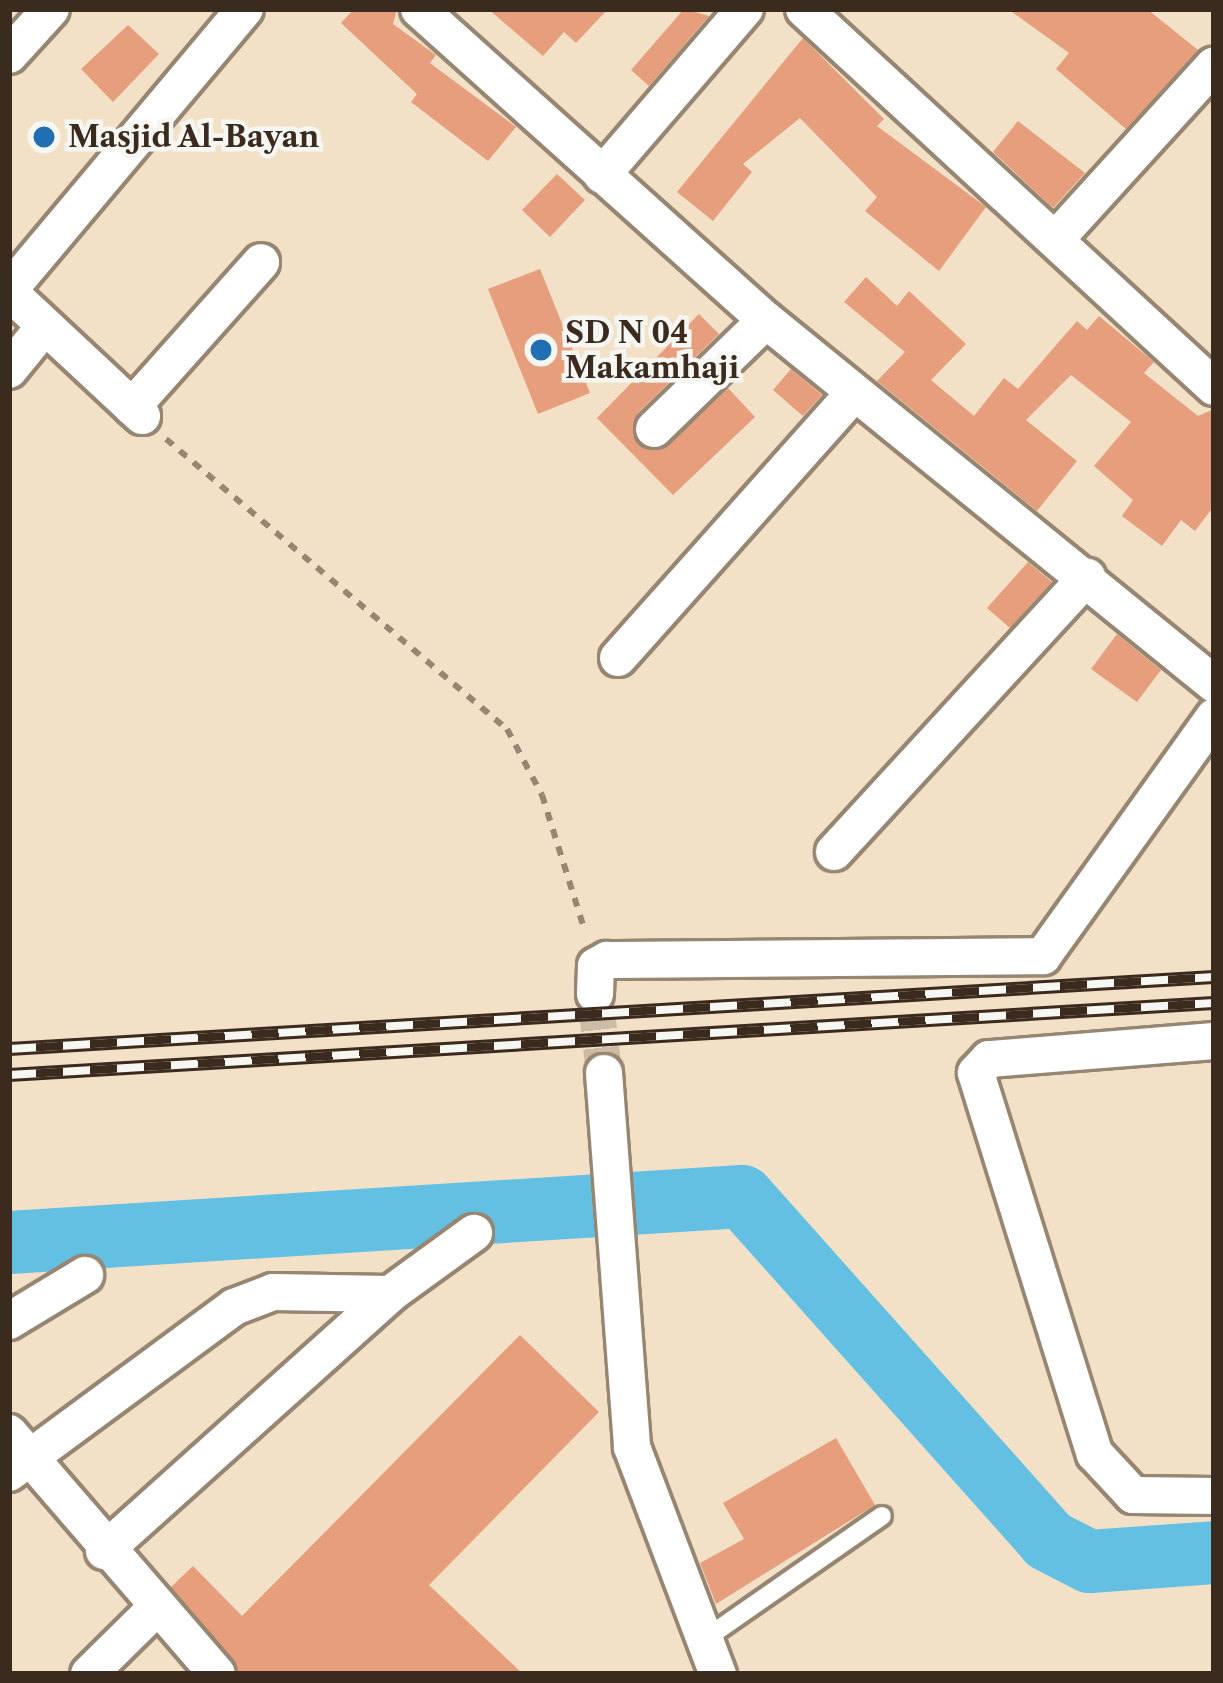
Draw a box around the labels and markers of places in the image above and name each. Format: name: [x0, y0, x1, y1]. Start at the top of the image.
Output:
place label: Masjid Al-Bayan: [68, 119, 320, 155]
marker: Masjid Al-Bayan: [31, 124, 57, 150]
place label: SD N 04 Makamhaji: [565, 315, 739, 386]
marker: SD N 04 Makamhaji: [528, 337, 554, 363]

